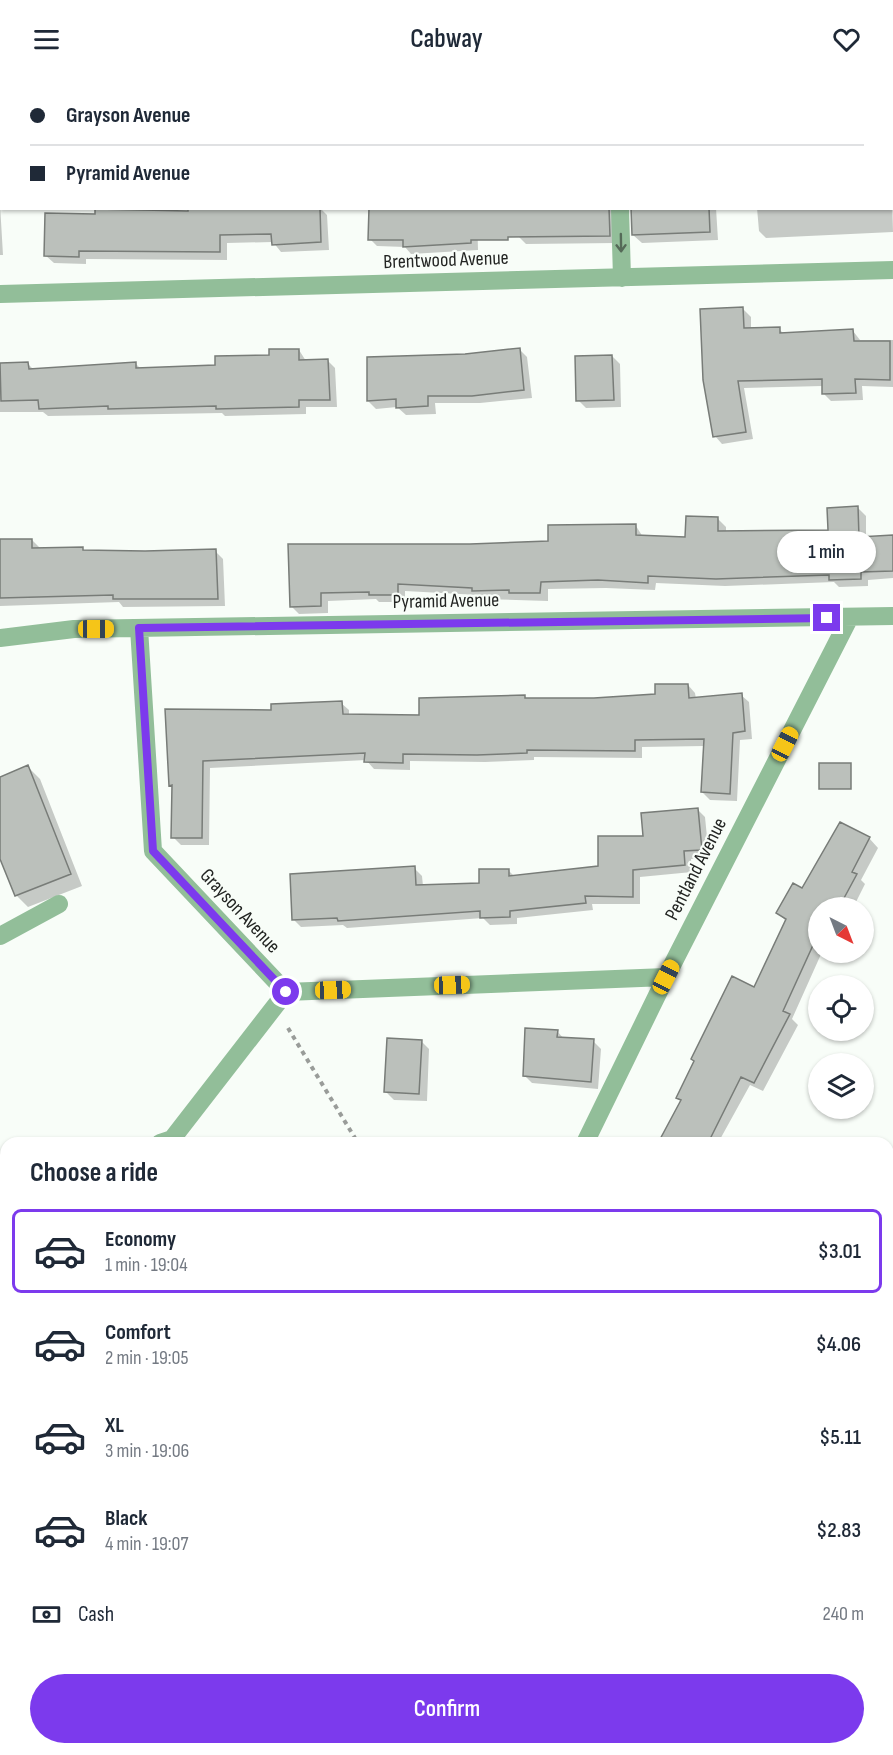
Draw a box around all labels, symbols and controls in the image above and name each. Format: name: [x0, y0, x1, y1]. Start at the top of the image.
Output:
icon: menu: [30, 23, 63, 56]
text: Cabway: [410, 23, 483, 55]
icon: heart: [830, 23, 863, 56]
text: Grayson Avenue: [66, 102, 191, 129]
text: Pyramid Avenue: [66, 160, 190, 187]
one-way arrow: [615, 233, 627, 253]
street label: Brentwood Avenue: [383, 246, 509, 274]
callout: 1 min: [778, 531, 876, 573]
text: 1 min: [808, 540, 845, 564]
street label: Pyramid Avenue: [393, 588, 499, 614]
route end: [813, 604, 840, 631]
car: [78, 620, 114, 638]
car: [769, 724, 801, 764]
street label: Pentland Avenue: [660, 814, 732, 924]
street label: Grayson Avenue: [195, 864, 285, 958]
north arrow: [808, 897, 874, 963]
map controls: [808, 897, 874, 1119]
car: [650, 957, 682, 997]
car: [434, 975, 470, 995]
button: locate: [808, 975, 874, 1041]
route start: [272, 978, 299, 1005]
car: [315, 980, 351, 1000]
button: layers: [808, 1053, 874, 1119]
text: Choose a ride: [30, 1157, 158, 1189]
icon: car: [33, 1224, 87, 1278]
text: Economy: [105, 1226, 176, 1253]
text: $3.01: [818, 1238, 861, 1265]
text: 1 min · 19:04: [105, 1253, 188, 1277]
icon: car: [33, 1317, 87, 1371]
text: Comfort: [105, 1319, 171, 1346]
text: $4.06: [816, 1331, 861, 1358]
text: 2 min · 19:05: [105, 1346, 188, 1370]
icon: car: [33, 1410, 87, 1464]
text: XL: [105, 1412, 124, 1439]
text: $5.11: [819, 1424, 861, 1451]
text: 3 min · 19:06: [105, 1439, 189, 1463]
icon: car: [33, 1503, 87, 1557]
text: Black: [105, 1505, 147, 1532]
text: $2.83: [816, 1517, 861, 1544]
text: 4 min · 19:07: [105, 1532, 189, 1556]
icon: cash: [30, 1598, 63, 1631]
text: Cash: [78, 1601, 114, 1628]
text: 240 m: [823, 1602, 864, 1626]
button: Confirm: [30, 1674, 864, 1743]

